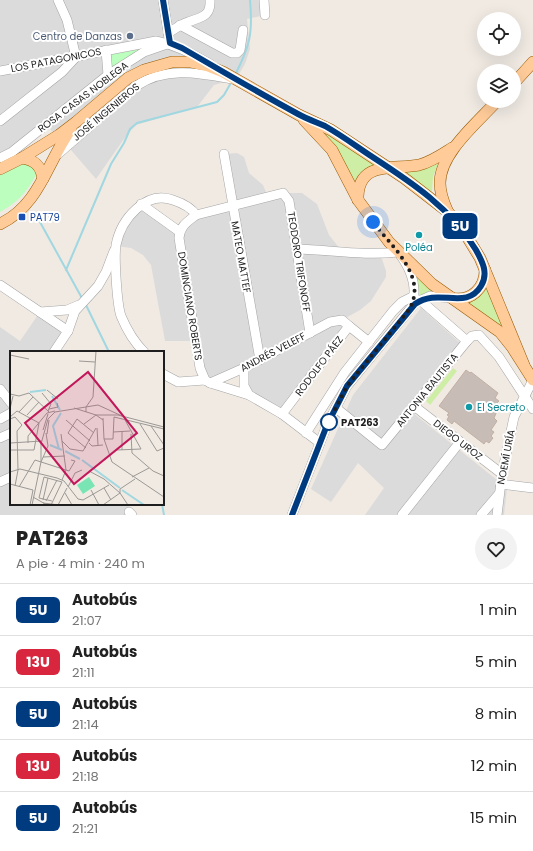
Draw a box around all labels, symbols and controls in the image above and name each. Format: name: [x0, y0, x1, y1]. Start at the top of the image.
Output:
map controls: [477, 12, 521, 108]
button: locate: [477, 12, 521, 56]
place label: Centro de Danzas: [33, 29, 122, 44]
marker: Centro de Danzas: [125, 31, 135, 41]
street label: LOS PATAGONICOS: [9, 44, 103, 76]
street label: ROSA CASAS NOBLEGA: [35, 58, 132, 136]
button: layers: [477, 64, 521, 108]
street label: JOSÉ INGENIEROS: [69, 79, 143, 145]
place label: PAT79: [30, 210, 60, 225]
street label: TEODORO TRIFONOFF: [284, 211, 314, 313]
marker: PAT79: [17, 212, 27, 222]
your location: [363, 212, 383, 232]
line badge: 5U: [442, 213, 478, 239]
text: 5U: [451, 216, 469, 236]
street label: MATEO MATTEF: [227, 220, 255, 294]
marker: Poléa: [414, 230, 424, 240]
place label: Poléa: [405, 240, 433, 255]
street label: DOMINCIANO ROBERTS: [174, 250, 206, 362]
street label: ANDRÉS VELEFF: [238, 328, 308, 376]
street label: RODOLFO PÁEZ: [291, 333, 347, 399]
street label: ANTONIA BAUTISTA: [392, 350, 462, 430]
inset map: [10, 351, 164, 505]
place label: El Secreto: [477, 400, 525, 415]
marker: El Secreto: [464, 402, 474, 412]
marker: PAT263: [320, 413, 338, 431]
place label: PAT263: [341, 415, 379, 430]
street label: DIEGO UROZ: [430, 416, 486, 464]
street label: NOEMÍ URÍA: [493, 428, 519, 486]
text: PAT263: [16, 525, 88, 552]
button: heart: [475, 528, 517, 570]
text: A pie · 4 min · 240 m: [16, 554, 145, 573]
text: Autobús: [72, 589, 137, 610]
text: 1 min: [479, 599, 517, 620]
text: 5U: [29, 600, 47, 620]
text: 21:07: [72, 611, 102, 630]
text: Autobús: [72, 641, 137, 662]
text: 5 min: [475, 651, 517, 672]
text: 13U: [26, 652, 50, 672]
text: 21:11: [72, 663, 95, 682]
text: Autobús: [72, 693, 137, 714]
text: 8 min: [475, 703, 517, 724]
text: 5U: [29, 704, 47, 724]
text: 21:14: [72, 715, 99, 734]
text: Autobús: [72, 745, 137, 766]
text: 12 min: [471, 755, 517, 776]
text: 13U: [26, 756, 50, 776]
text: 21:18: [72, 767, 99, 786]
text: Autobús: [72, 797, 137, 818]
text: 15 min: [470, 807, 517, 828]
text: 5U: [29, 808, 47, 828]
text: 21:21: [72, 819, 98, 838]

